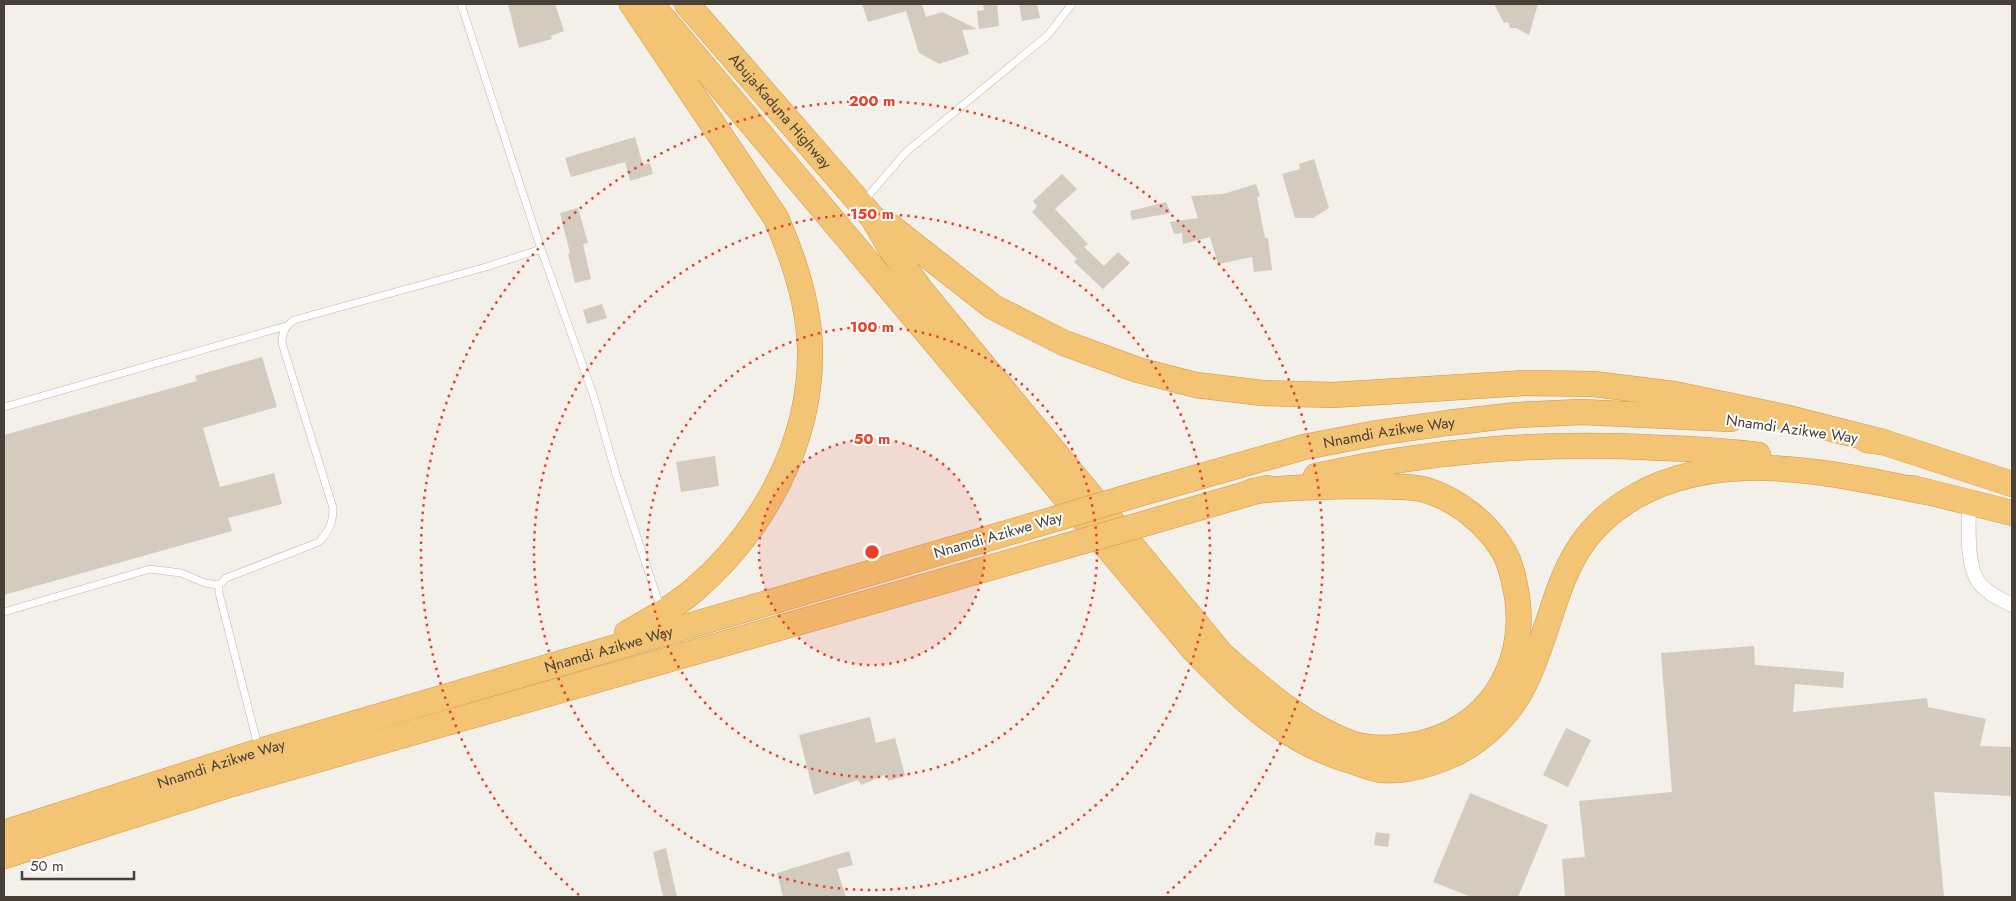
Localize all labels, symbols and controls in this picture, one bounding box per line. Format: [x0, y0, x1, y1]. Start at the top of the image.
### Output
street label: Abuja-Kaduna Highway [724, 48, 837, 174]
text: 200 m [849, 90, 895, 112]
text: 150 m [850, 203, 894, 225]
text: 100 m [850, 316, 894, 338]
street label: Nnamdi Azikwe Way [1725, 409, 1860, 449]
street label: Nnamdi Azikwe Way [1321, 411, 1456, 454]
text: 50 m [854, 428, 890, 450]
street label: Nnamdi Azikwe Way [931, 506, 1065, 564]
centre of rings [863, 543, 881, 561]
street label: Nnamdi Azikwe Way [542, 620, 676, 678]
street label: Nnamdi Azikwe Way [154, 733, 288, 794]
scale bar [22, 848, 135, 880]
text: 50 m [30, 855, 64, 877]

